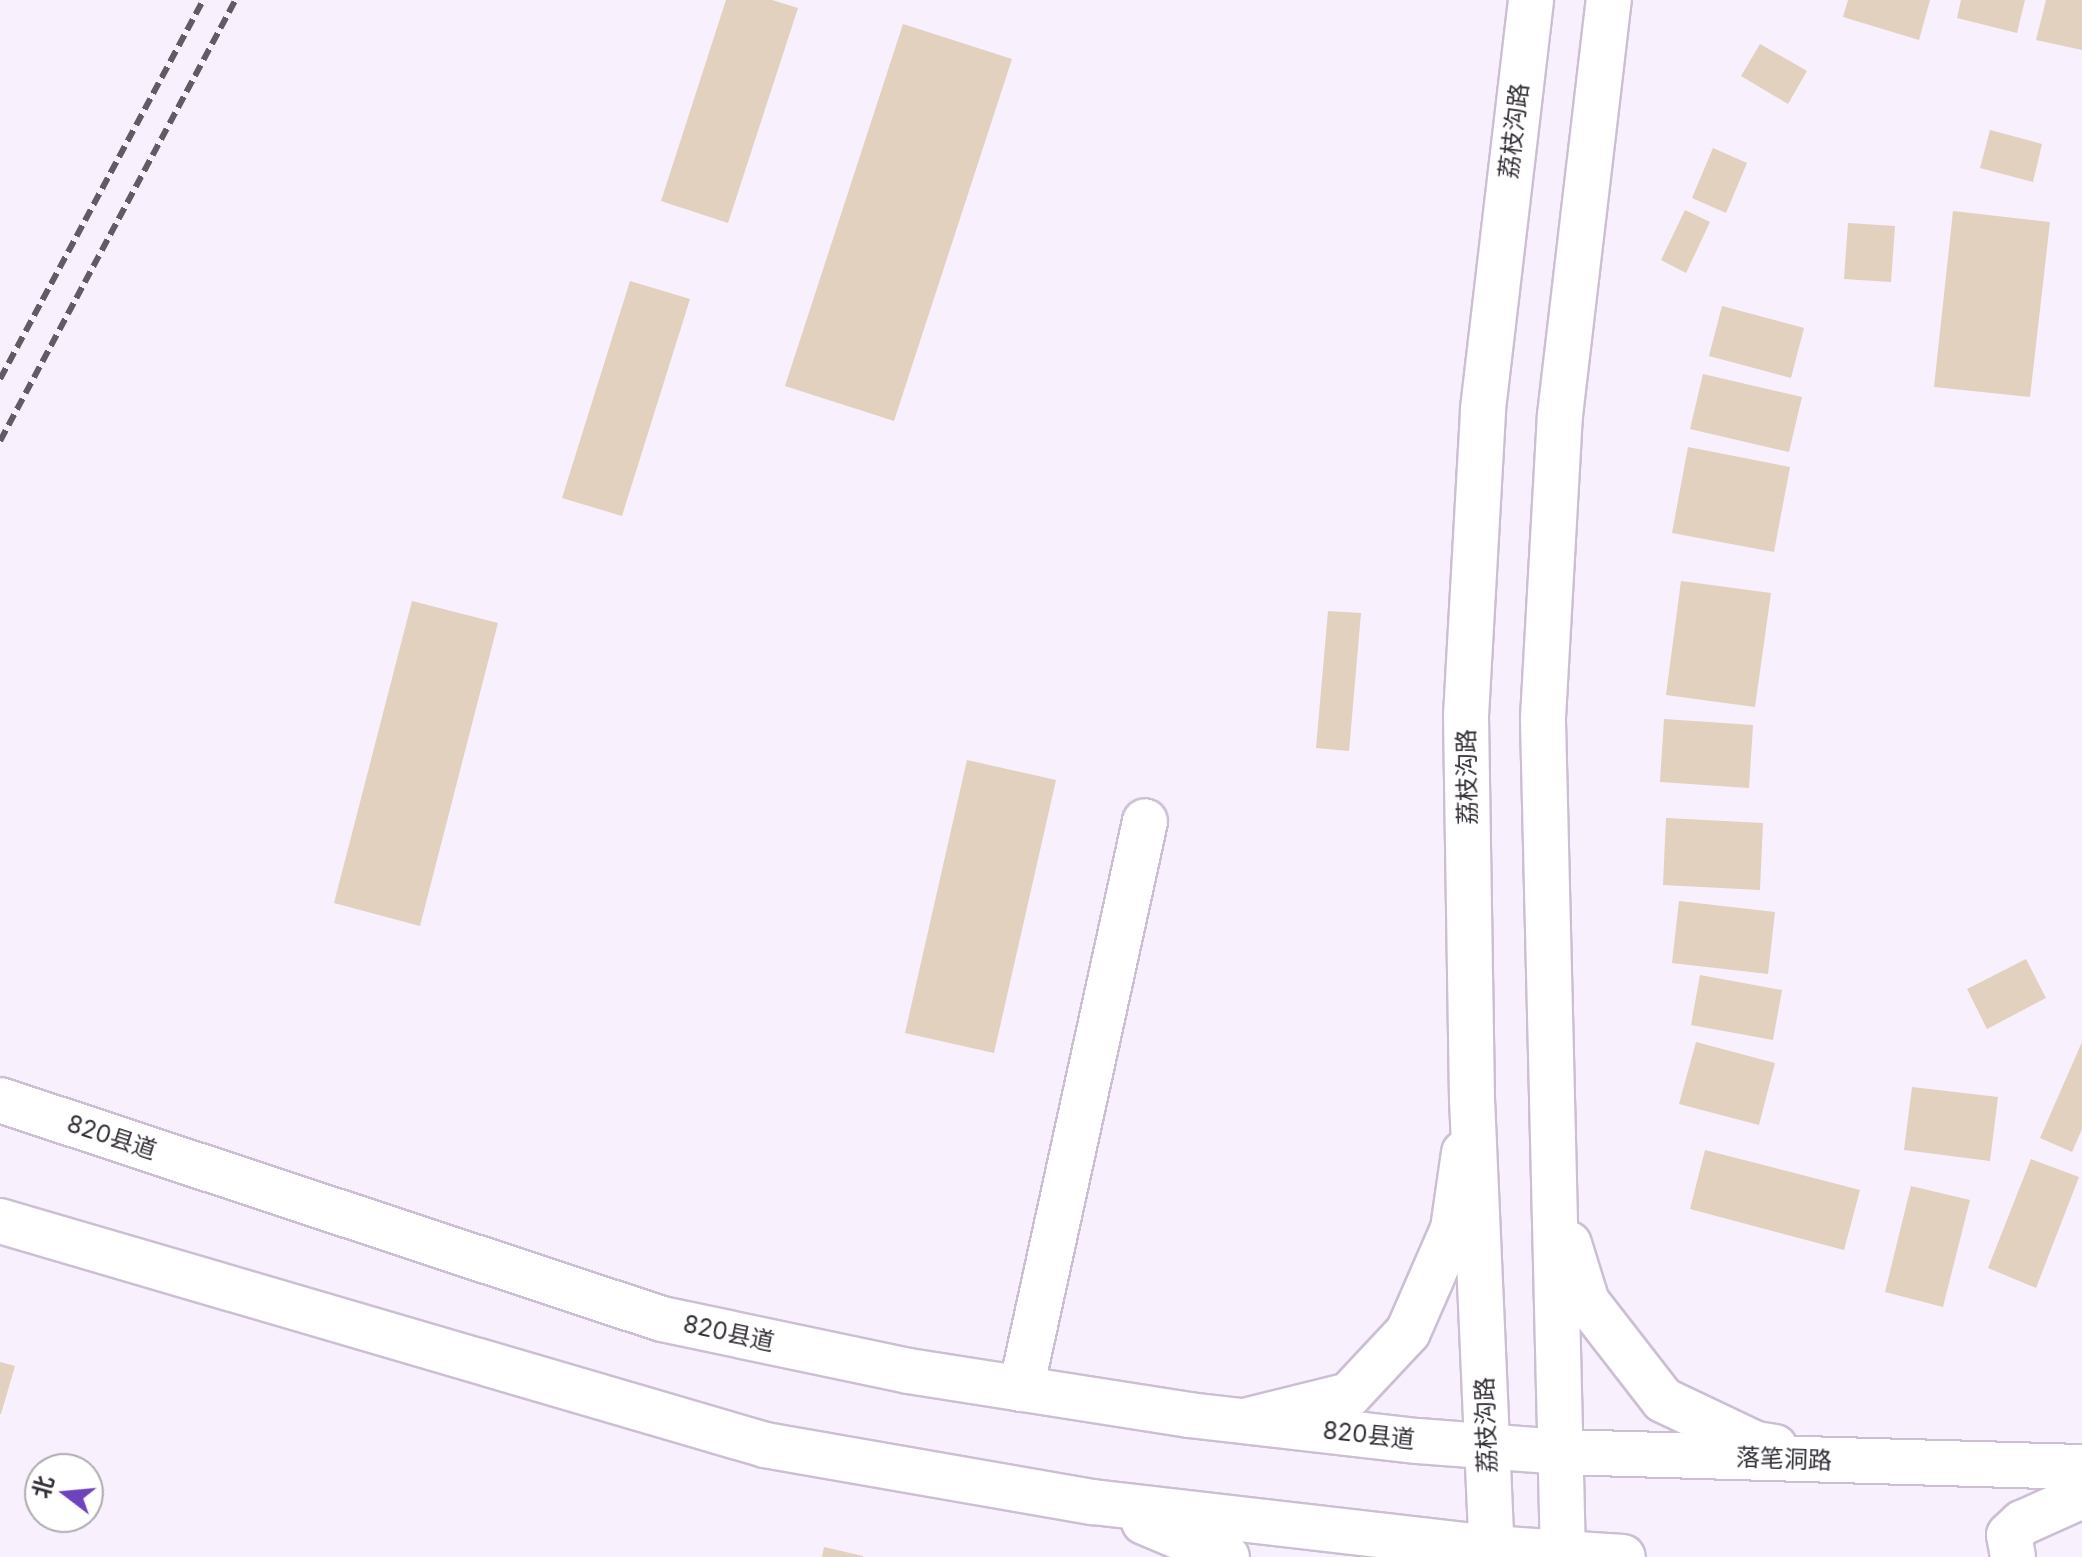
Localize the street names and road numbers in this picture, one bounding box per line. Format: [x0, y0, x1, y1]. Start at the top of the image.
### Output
street label: 荔枝沟路 [1494, 82, 1534, 180]
street label: 荔枝沟路 [1452, 729, 1482, 825]
street label: 820县道 [64, 1109, 160, 1165]
street label: 820县道 [681, 1309, 777, 1357]
street label: 荔枝沟路 [1470, 1377, 1502, 1473]
street label: 820县道 [1321, 1416, 1417, 1454]
street label: 落笔洞路 [1736, 1443, 1832, 1475]

